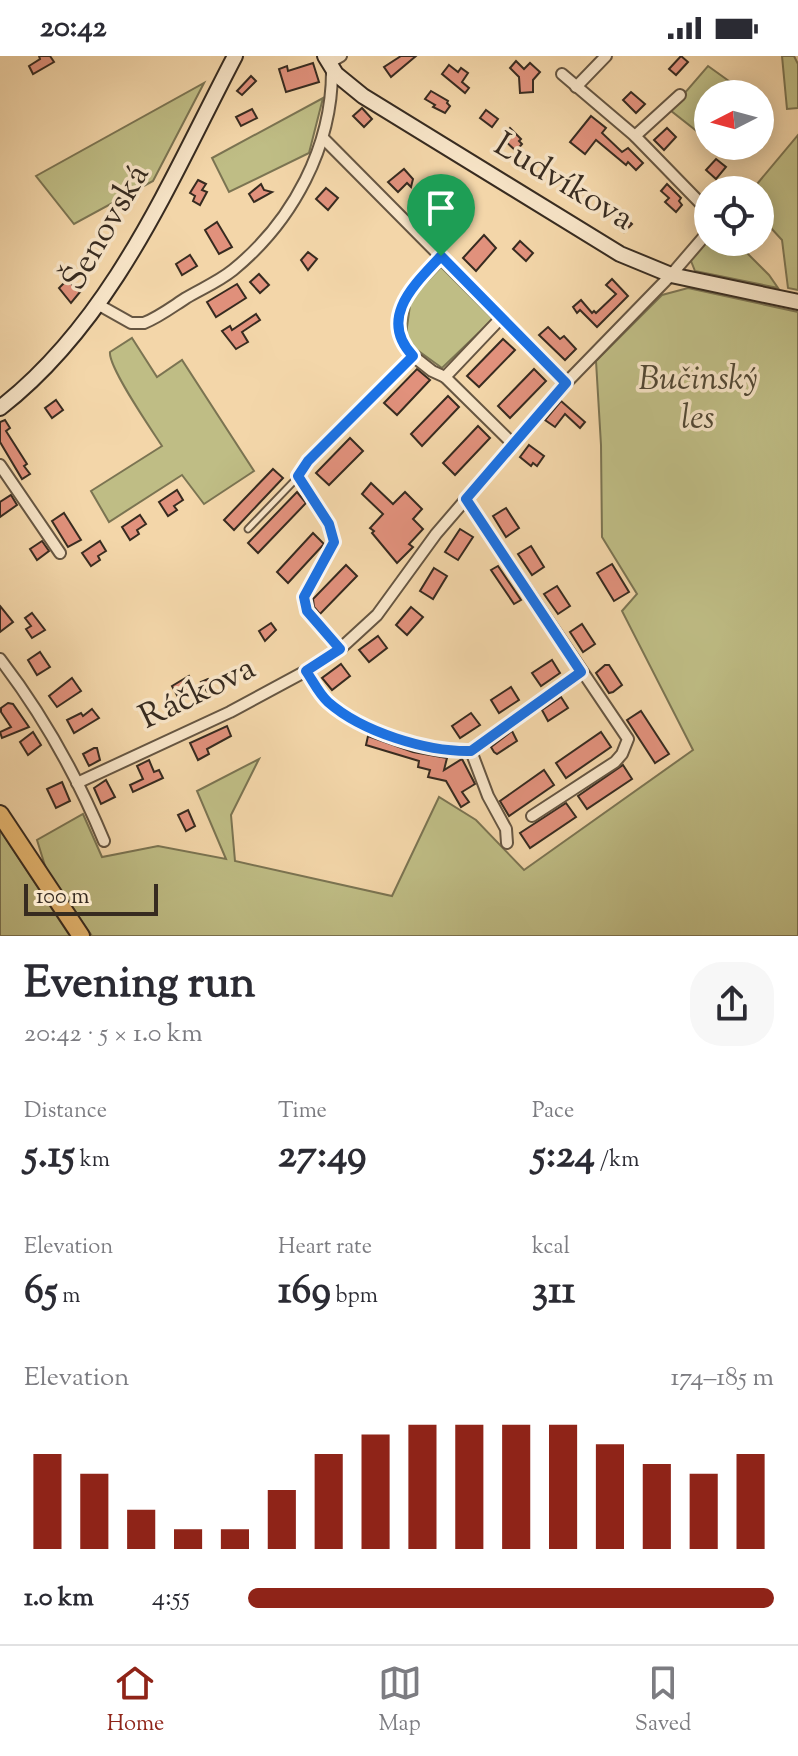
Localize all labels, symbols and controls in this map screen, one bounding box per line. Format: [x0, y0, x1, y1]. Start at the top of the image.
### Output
text: 20:42 [40, 7, 107, 50]
north arrow [694, 80, 774, 160]
map controls [694, 80, 774, 256]
street label: Ludvíkova [484, 122, 642, 244]
street label: Šenovská [51, 156, 163, 300]
pin [407, 174, 475, 256]
button: locate [694, 176, 774, 256]
icon: arrive [419, 186, 463, 230]
park label: Bučinský les [639, 356, 757, 444]
street label: Ráčkova [132, 645, 264, 743]
scale bar [24, 880, 158, 916]
text: 100 m [36, 882, 89, 914]
text: Evening run [24, 954, 256, 1017]
button: share [690, 962, 774, 1046]
text: 20:42 · 5 × 1.0 km [24, 1016, 203, 1053]
text: Distance [24, 1096, 107, 1128]
text: Time [278, 1096, 327, 1128]
text: Pace [532, 1096, 574, 1128]
text: 5.15 [24, 1128, 75, 1185]
text: 27:49 [278, 1128, 366, 1185]
text: 5:24 [532, 1128, 595, 1185]
text: km [75, 1145, 110, 1177]
text: /km [595, 1145, 639, 1177]
text: Elevation [24, 1232, 113, 1264]
text: Heart rate [278, 1232, 372, 1264]
text: kcal [532, 1232, 570, 1264]
text: 65 [24, 1264, 58, 1321]
text: 169 [278, 1264, 331, 1321]
text: 311 [532, 1264, 575, 1321]
text: m [58, 1281, 80, 1313]
text: bpm [331, 1281, 378, 1313]
text: Elevation [24, 1360, 129, 1397]
text: 174–185 m [671, 1360, 774, 1397]
text: 1.0 km [24, 1580, 94, 1617]
text: 4:55 [152, 1580, 190, 1617]
tab: Home [107, 1661, 164, 1741]
tab: Map [378, 1661, 422, 1741]
tab: Saved [635, 1661, 691, 1741]

